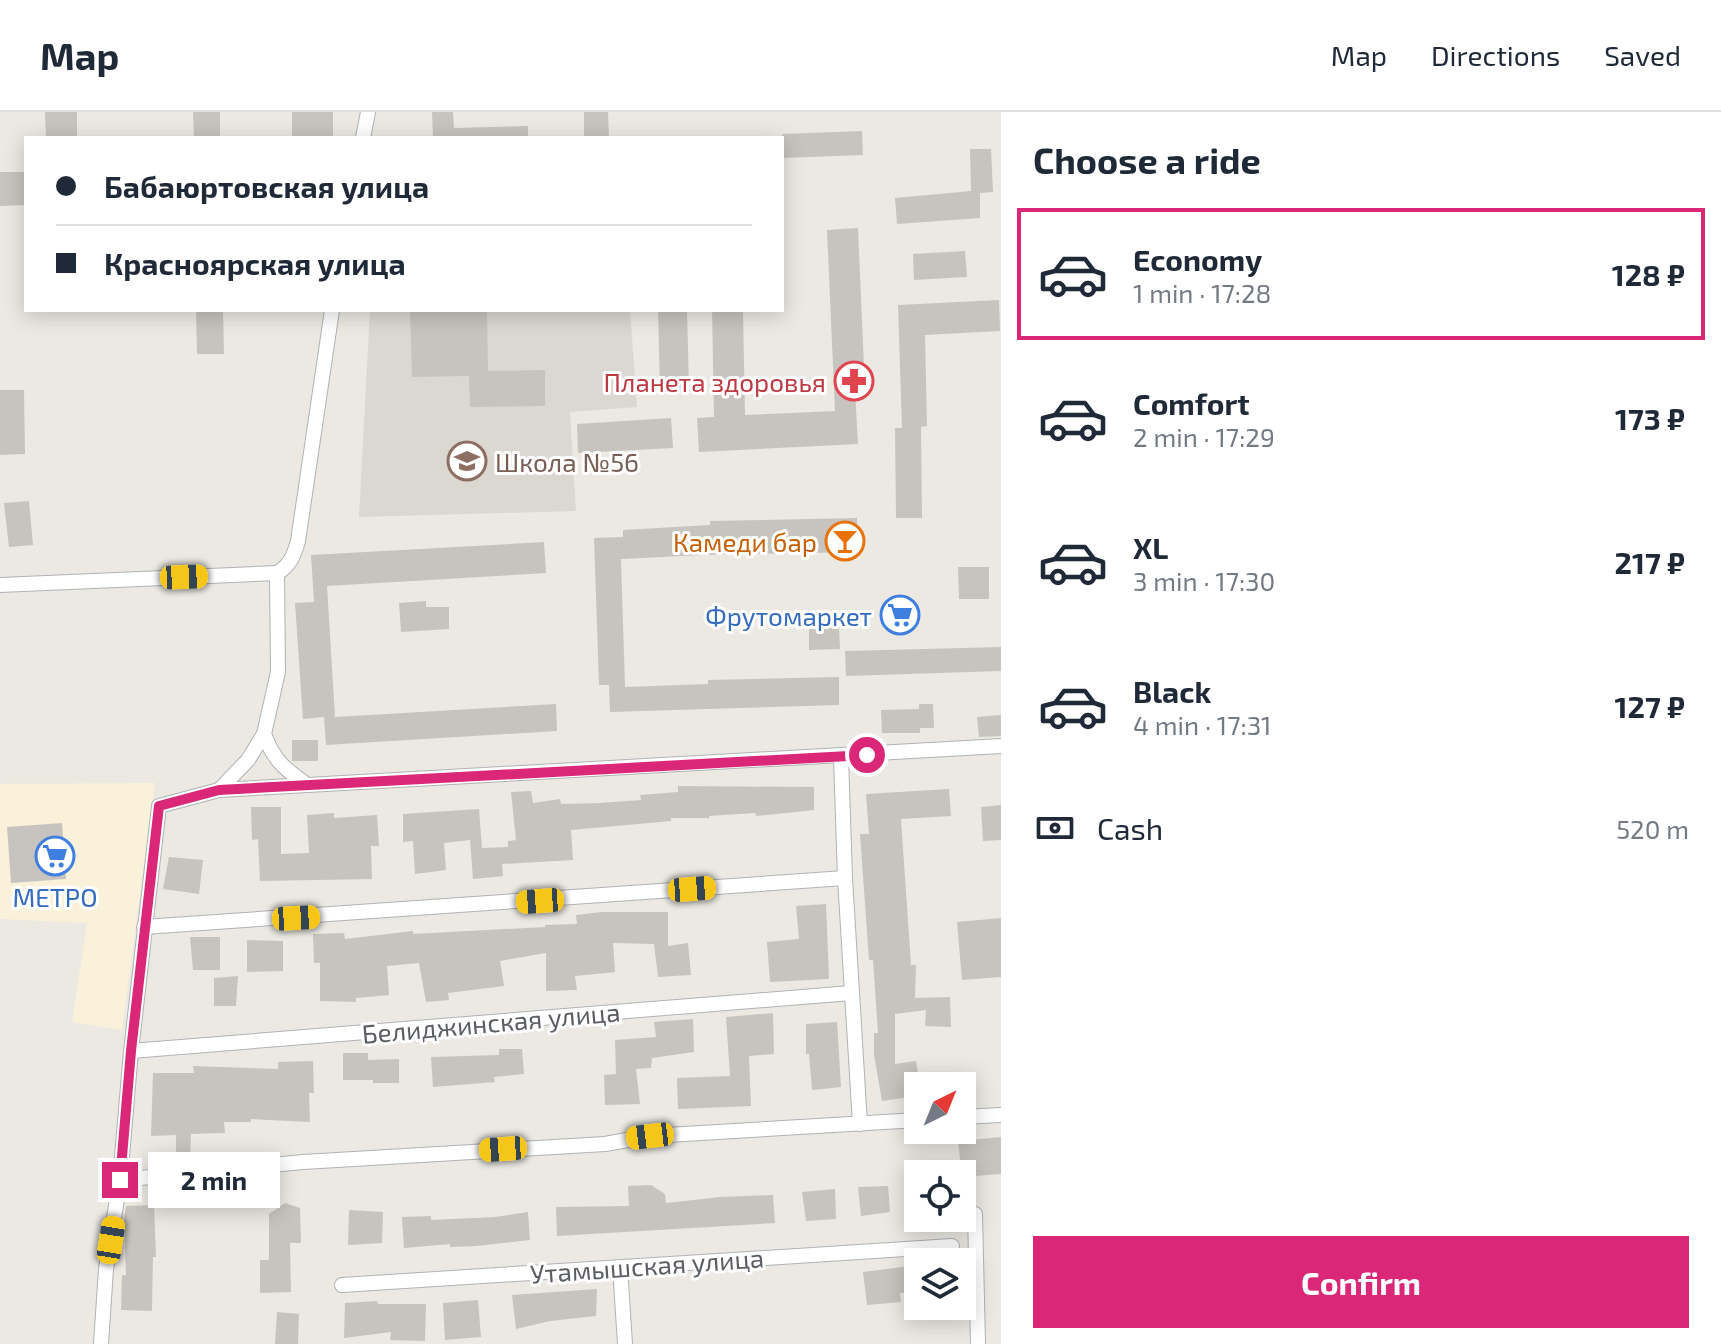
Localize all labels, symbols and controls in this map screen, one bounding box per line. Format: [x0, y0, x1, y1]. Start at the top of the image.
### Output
text: Map [40, 32, 119, 78]
text: Map [1331, 38, 1387, 72]
text: Directions [1431, 38, 1560, 72]
text: Saved [1604, 38, 1681, 72]
text: Choose a ride [1033, 138, 1261, 181]
text: Бабаюртовская улица [104, 168, 429, 204]
icon: car [1037, 238, 1109, 310]
text: Economy [1133, 241, 1262, 277]
text: Красноярская улица [104, 245, 406, 281]
text: 128 ₽ [1612, 256, 1685, 292]
text: 1 min · 17:28 [1133, 277, 1271, 308]
pharmacy icon: Планета здоровья [833, 360, 875, 402]
place label: Планета здоровья [603, 366, 826, 397]
icon: car [1037, 382, 1109, 454]
text: Comfort [1133, 385, 1250, 421]
text: 173 ₽ [1615, 400, 1685, 436]
text: 2 min · 17:29 [1133, 421, 1275, 452]
school or university icon: Школа №56 [446, 440, 488, 482]
place label: Школа №56 [495, 446, 639, 477]
bar icon: Камеди бар [824, 520, 866, 562]
place label: Камеди бар [673, 526, 817, 557]
icon: car [1037, 526, 1109, 598]
text: XL [1133, 529, 1168, 565]
text: 217 ₽ [1615, 544, 1685, 580]
car [160, 564, 208, 590]
text: 3 min · 17:30 [1133, 565, 1275, 596]
supermarket icon: Фрутомаркет [879, 594, 921, 636]
place label: Фрутомаркет [705, 600, 872, 632]
icon: car [1037, 670, 1109, 742]
text: Black [1133, 673, 1211, 709]
text: 127 ₽ [1615, 688, 1685, 724]
text: 4 min · 17:31 [1133, 709, 1271, 740]
route start [849, 737, 885, 773]
icon: cash [1033, 806, 1077, 850]
text: Cash [1097, 810, 1163, 846]
text: 520 m [1616, 813, 1689, 844]
supermarket icon: МЕТРО [34, 835, 76, 877]
car [667, 875, 717, 903]
place label: МЕТРО [12, 881, 98, 912]
car [515, 887, 565, 915]
car [271, 905, 321, 931]
street label: Белиджинская улица [361, 995, 622, 1050]
north arrow [904, 1072, 976, 1144]
map controls [904, 1072, 976, 1320]
car [625, 1121, 675, 1151]
car [478, 1135, 528, 1163]
callout: 2 min [148, 1152, 280, 1208]
button: locate [904, 1160, 976, 1232]
route end [102, 1162, 138, 1198]
text: 2 min [181, 1164, 247, 1195]
car [95, 1214, 127, 1266]
button: Confirm [1033, 1236, 1689, 1328]
street label: Утамышская улица [529, 1241, 765, 1290]
button: layers [904, 1248, 976, 1320]

